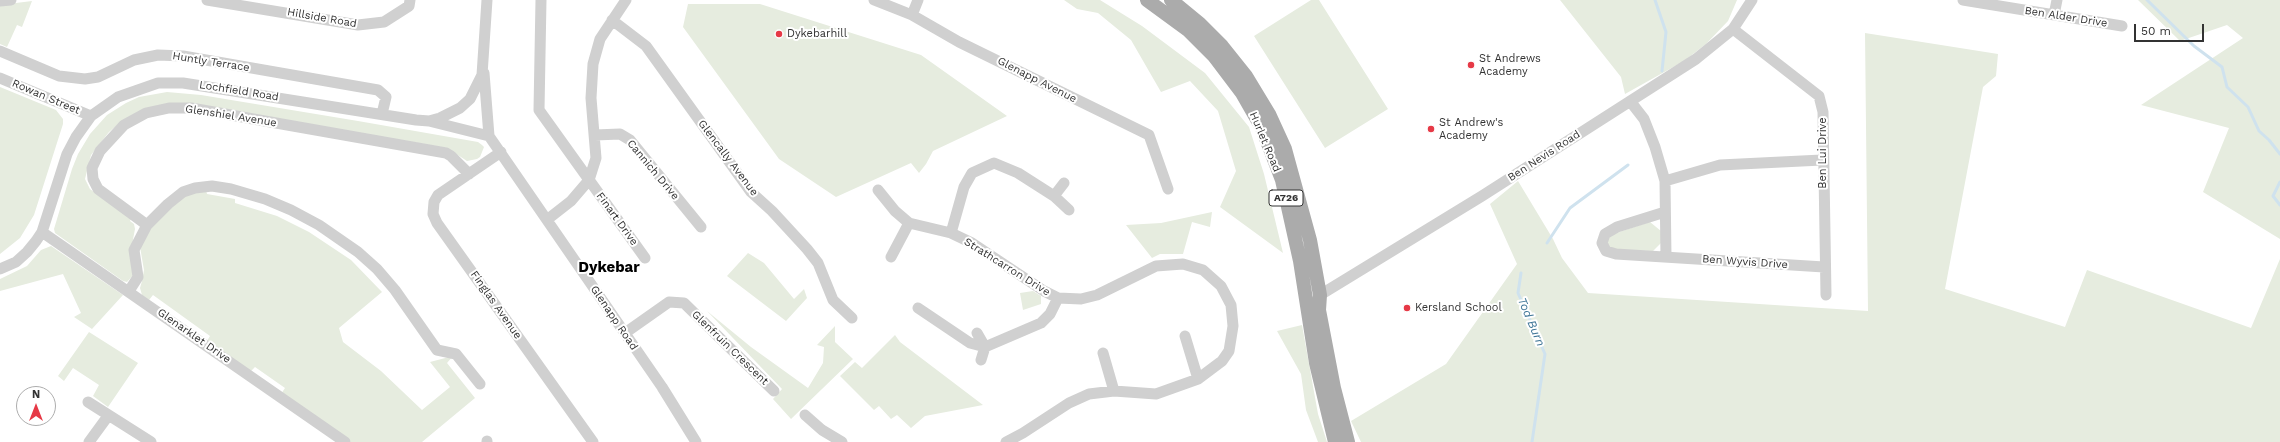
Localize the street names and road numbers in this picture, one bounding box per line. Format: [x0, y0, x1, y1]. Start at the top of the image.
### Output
street label: Ben Alder Drive [2024, 4, 2108, 30]
street label: Hillside Road [286, 5, 358, 31]
street label: Huntly Terrace [171, 49, 251, 75]
street label: Glenapp Avenue [995, 54, 1079, 106]
street label: Rowan Street [10, 77, 82, 117]
street label: Lochfield Road [198, 78, 280, 104]
street label: Glenshiel Avenue [184, 102, 278, 130]
street label: Hurlet Road [1246, 110, 1284, 174]
street label: Glencally Avenue [695, 117, 761, 199]
street label: Ben Lui Drive [1816, 117, 1830, 189]
street label: Ben Nevis Road [1505, 128, 1583, 184]
street label: Cannich Drive [624, 137, 682, 203]
street label: Finart Drive [593, 190, 641, 248]
road number: A726 [1269, 190, 1303, 206]
street label: Strathcarron Drive [961, 235, 1053, 299]
street label: Ben Wyvis Drive [1702, 252, 1788, 272]
street label: Finglas Avenue [468, 268, 524, 342]
street label: Glenapp Road [588, 283, 640, 353]
street label: Glenarklet Drive [155, 306, 233, 366]
street label: Glenfruin Crescent [689, 308, 771, 388]

